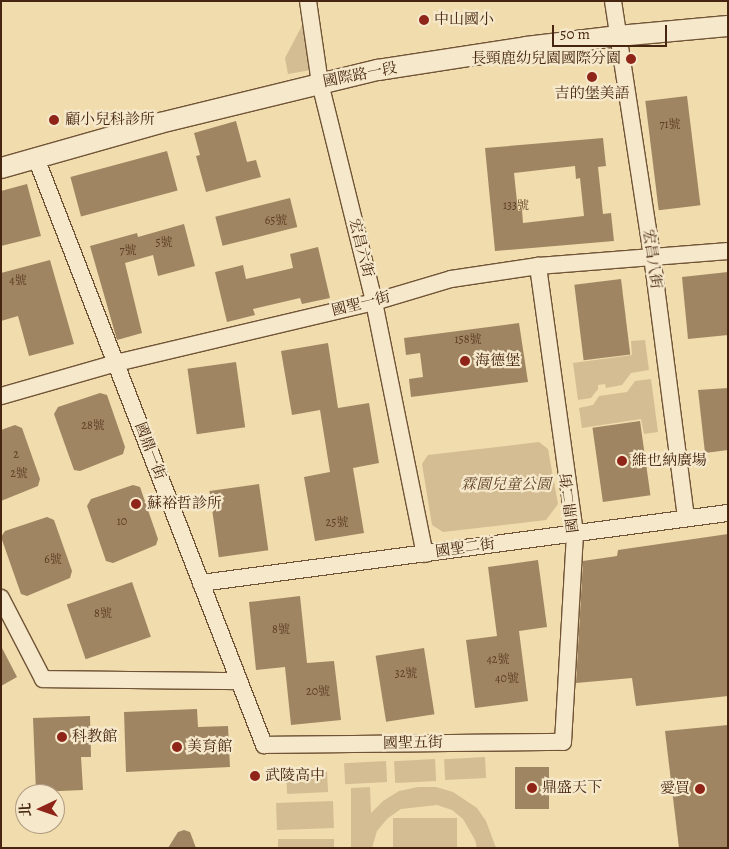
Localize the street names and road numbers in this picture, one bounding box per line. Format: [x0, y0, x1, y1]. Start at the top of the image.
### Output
street label: 國際路一段 [321, 59, 399, 91]
street label: 宏昌六街 [345, 217, 377, 279]
street label: 宏昌八街 [639, 228, 665, 290]
street label: 國聖一街 [330, 288, 392, 320]
street label: 國鼎一街 [131, 420, 169, 482]
street label: 國鼎二街 [557, 472, 583, 534]
street label: 國聖二街 [434, 535, 496, 561]
street label: 國聖五街 [383, 733, 443, 753]

